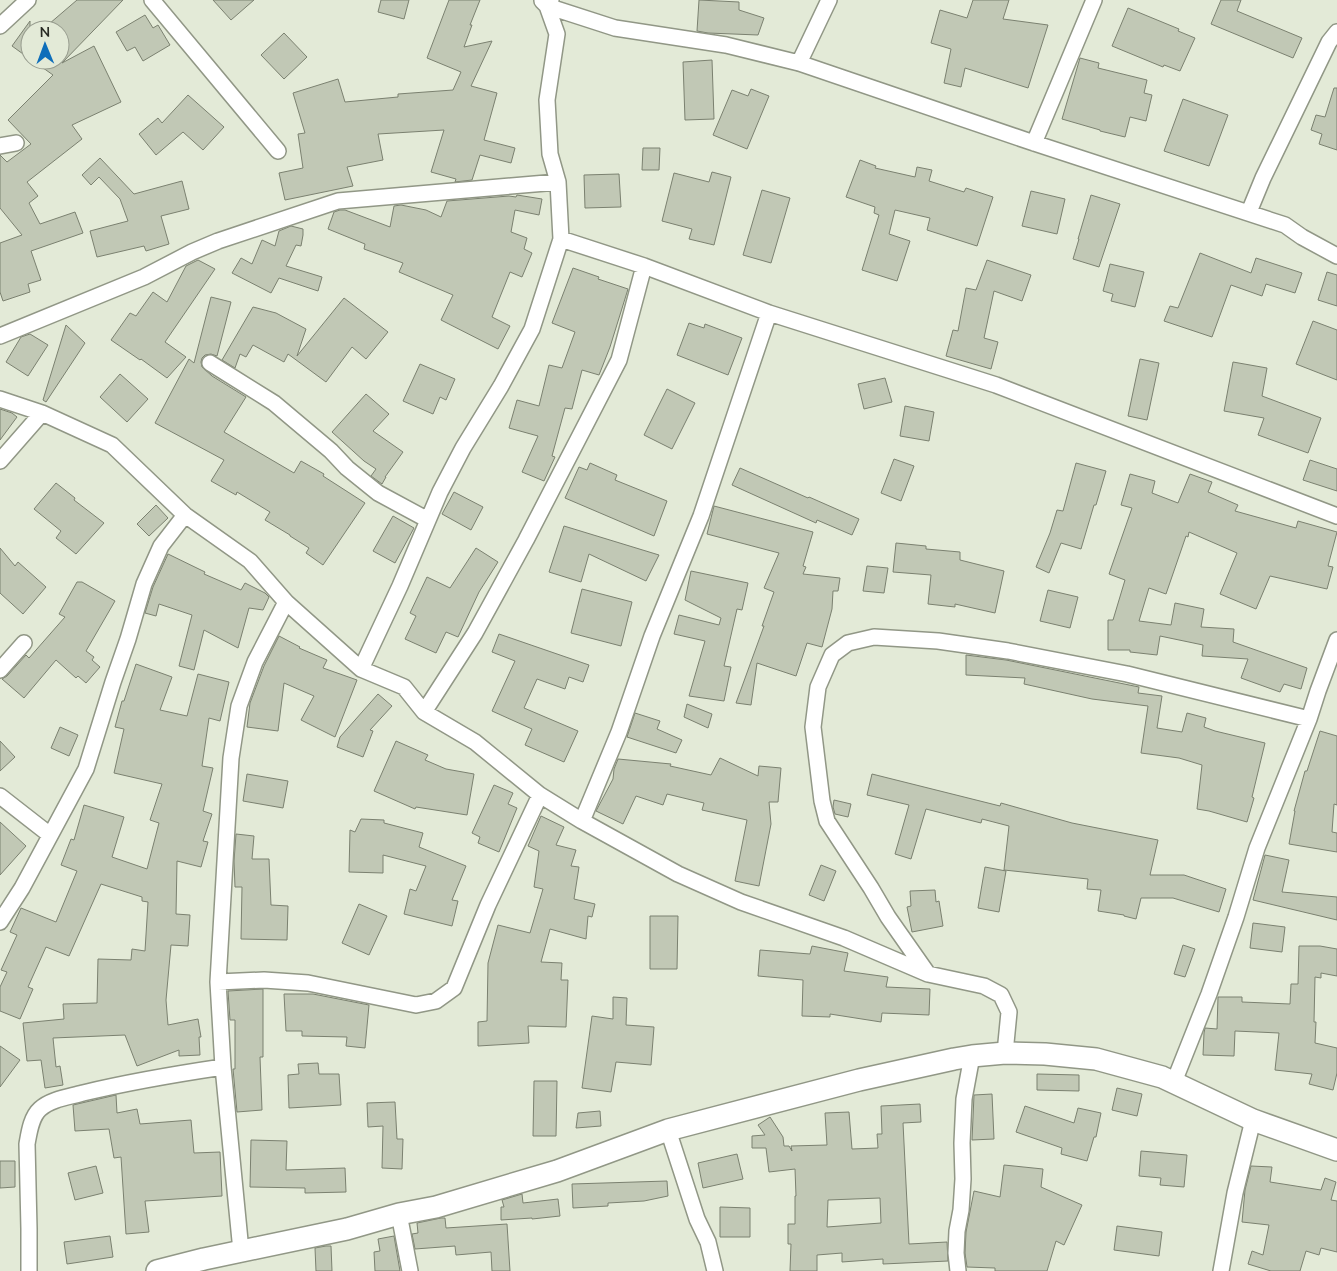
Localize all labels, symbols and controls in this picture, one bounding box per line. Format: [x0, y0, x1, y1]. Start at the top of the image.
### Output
north arrow [20, 20, 70, 70]
text: N [39, 23, 50, 42]

